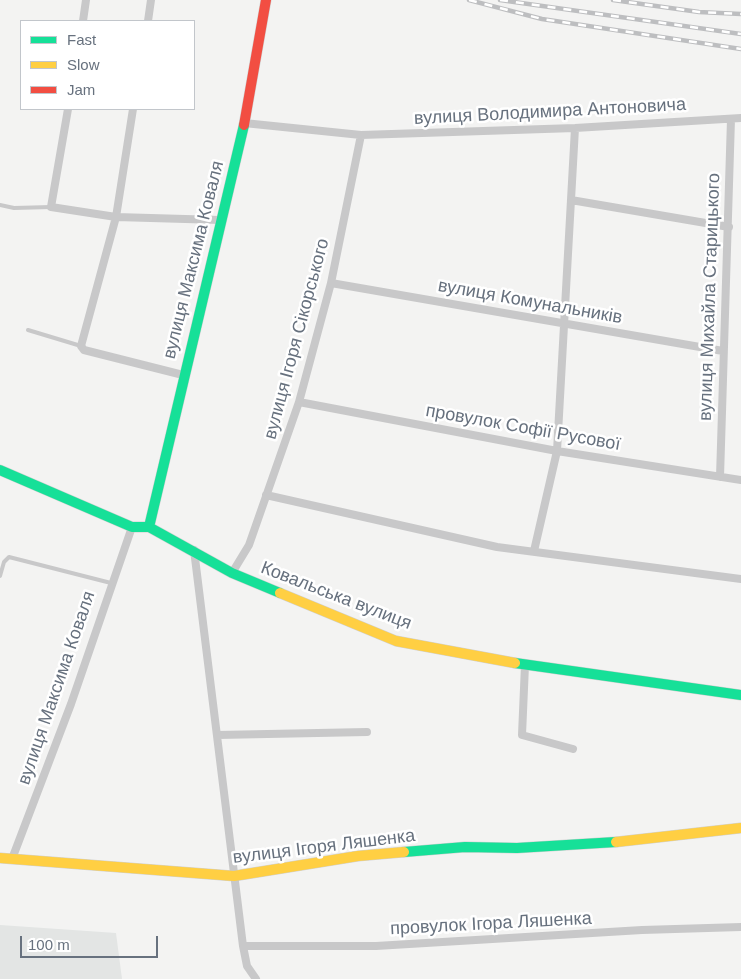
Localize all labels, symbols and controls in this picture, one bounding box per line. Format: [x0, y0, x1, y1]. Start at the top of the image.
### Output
legend [20, 20, 195, 110]
text: Fast [67, 31, 96, 48]
text: Slow [67, 56, 100, 73]
text: Jam [67, 81, 95, 98]
street label: вулиця Володимира Антоновича [413, 94, 687, 130]
street label: вулиця Максима Коваля [159, 159, 229, 361]
street label: вулиця Михайла Старицького [695, 173, 725, 421]
street label: вулиця Ігоря Сікорського [260, 236, 334, 442]
street label: вулиця Комунальників [436, 275, 624, 329]
street label: провулок Софії Русової [424, 400, 622, 456]
street label: Ковальська вулиця [258, 557, 414, 635]
street label: вулиця Максима Коваля [14, 588, 100, 788]
street label: вулиця Ігоря Ляшенка [232, 825, 416, 869]
street label: провулок Ігора Ляшенка [390, 908, 592, 940]
scale bar [22, 926, 160, 958]
text: 100 m [28, 936, 70, 953]

